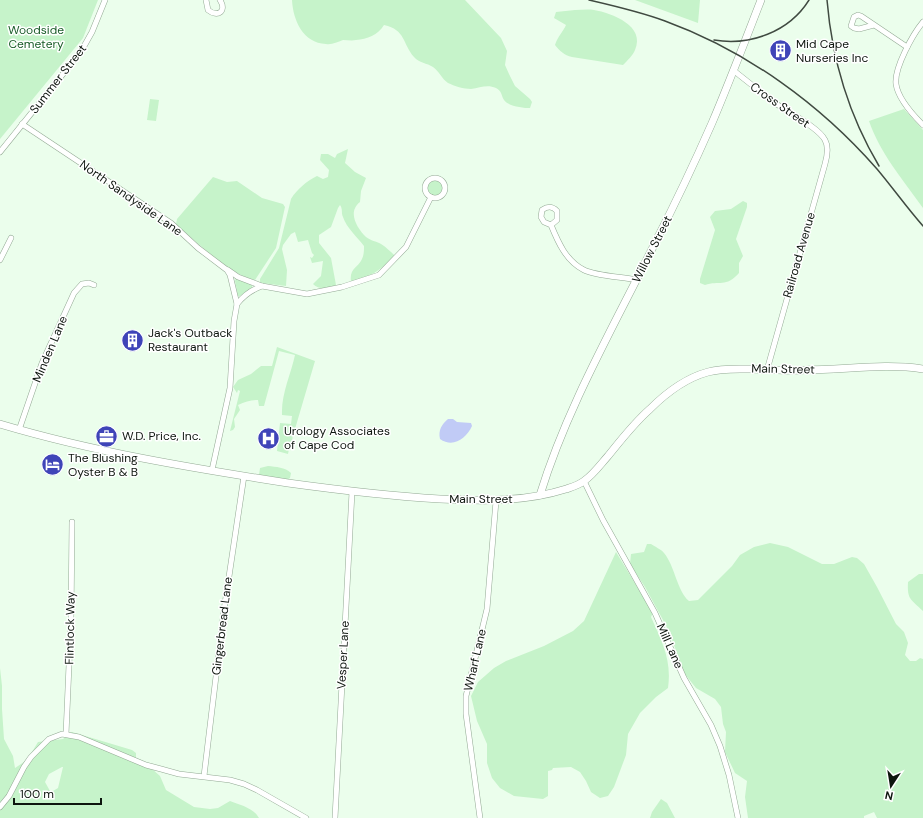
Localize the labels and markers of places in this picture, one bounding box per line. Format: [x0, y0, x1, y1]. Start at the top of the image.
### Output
place label: Mid Cape Nurseries Inc [796, 36, 868, 66]
building icon: Mid Cape Nurseries Inc [767, 38, 793, 64]
place label: Jack's Outback Restaurant [148, 325, 232, 355]
building icon: Jack's Outback Restaurant [120, 327, 146, 353]
office icon: W.D. Price, Inc. [93, 423, 119, 449]
place label: Urology Associates of Cape Cod [284, 423, 390, 453]
hospital icon: Urology Associates of Cape Cod [255, 425, 281, 451]
place label: W.D. Price, Inc. [122, 428, 201, 444]
place label: The Blushing Oyster B & B [68, 450, 138, 480]
hotel icon: The Blushing Oyster B & B [40, 452, 66, 478]

